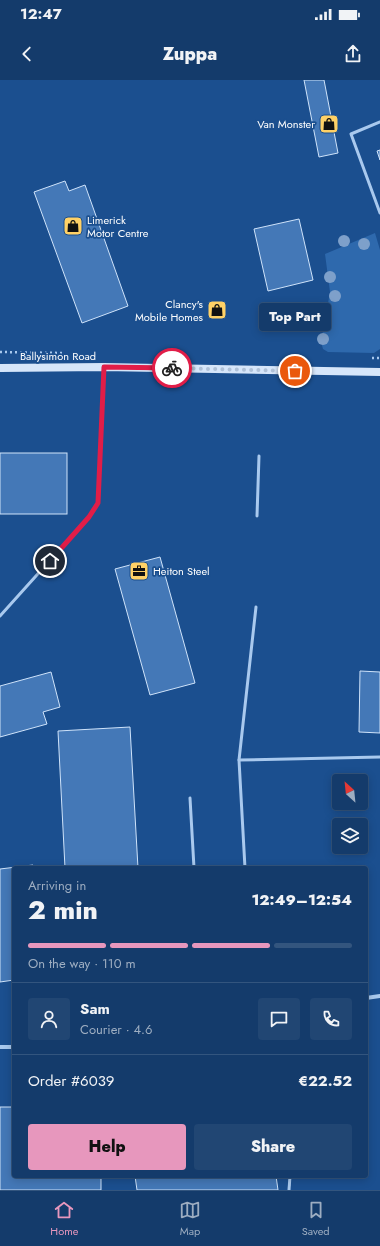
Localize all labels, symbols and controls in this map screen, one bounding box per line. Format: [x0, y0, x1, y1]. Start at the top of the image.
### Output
text: 12:47 [20, 3, 62, 25]
text: Zuppa [163, 41, 217, 67]
icon: back [16, 43, 38, 65]
icon: share [342, 43, 364, 65]
shop icon: Van Monster [318, 113, 340, 135]
place label: Van Monster [257, 116, 315, 132]
place label: Limerick Motor Centre [87, 212, 149, 241]
shop icon: Limerick Motor Centre [62, 215, 84, 237]
place label: Clancy's Mobile Homes [135, 296, 204, 325]
shop icon: Clancy's Mobile Homes [206, 299, 228, 321]
callout: Top Part [259, 303, 331, 331]
text: Top Part [269, 307, 321, 326]
street label: Ballysimon Road [20, 348, 96, 364]
courier [152, 348, 192, 388]
pin [278, 354, 312, 388]
icon: bike [161, 357, 183, 379]
icon: bag [284, 360, 306, 382]
pin [33, 544, 67, 578]
icon: home [39, 550, 61, 572]
office icon: Heiton Steel [128, 560, 150, 582]
place label: Heiton Steel [153, 563, 210, 579]
north arrow [332, 774, 368, 810]
map controls [332, 774, 368, 854]
button: layers [332, 818, 368, 854]
text: Arriving in [28, 876, 86, 895]
text: 12:49–12:54 [251, 889, 352, 911]
text: 2 min [28, 891, 98, 929]
text: On the way · 110 m [28, 954, 136, 973]
button: person [28, 998, 70, 1040]
text: Sam [80, 998, 110, 1020]
button: chat [258, 998, 300, 1040]
button: phone [310, 998, 352, 1040]
text: Courier · 4.6 [80, 1020, 153, 1039]
text: Order #6039 [28, 1070, 114, 1092]
text: €22.52 [298, 1070, 352, 1092]
button: Help [28, 1124, 186, 1170]
button: Share [194, 1124, 352, 1170]
tab: Home [50, 1199, 78, 1239]
tab: Map [179, 1199, 201, 1239]
tab: Saved [302, 1199, 330, 1239]

